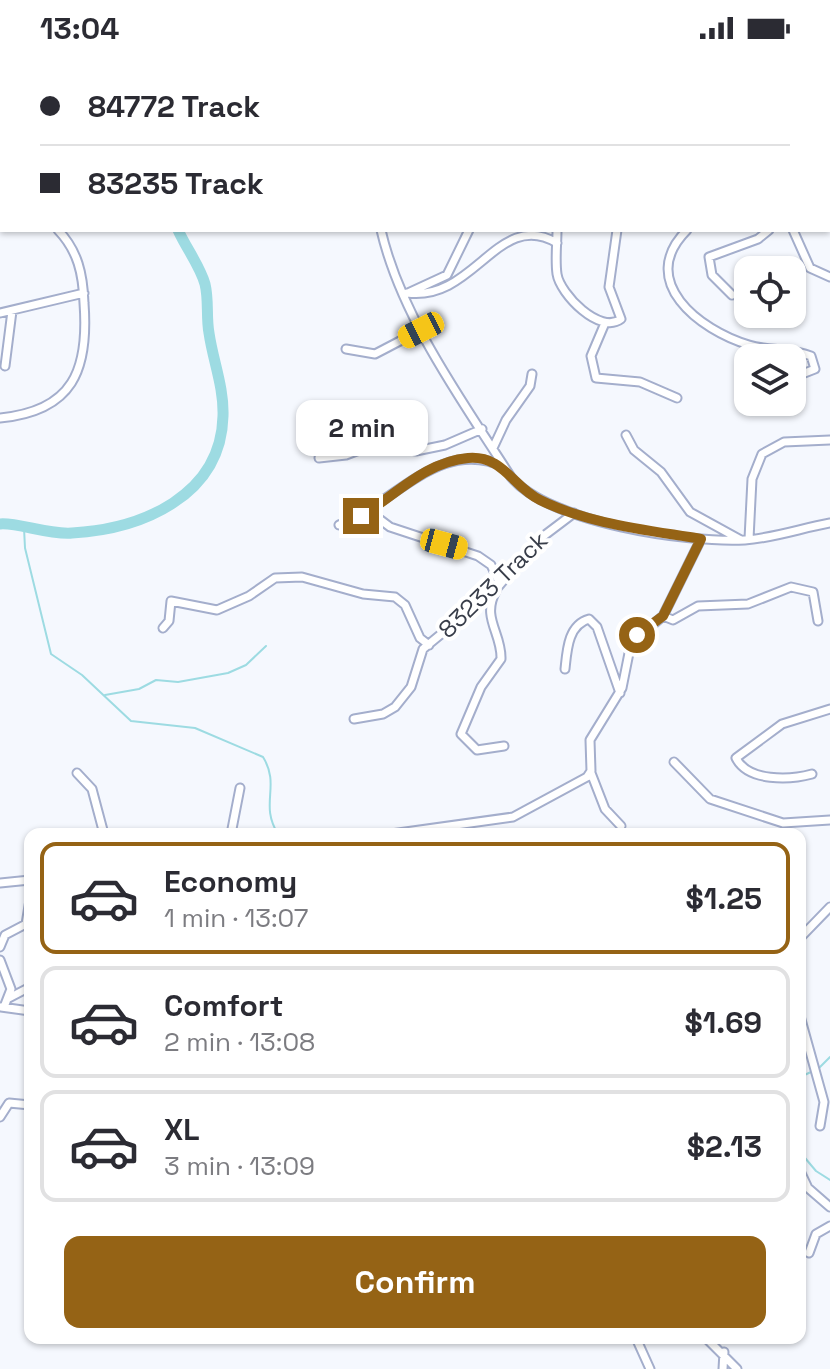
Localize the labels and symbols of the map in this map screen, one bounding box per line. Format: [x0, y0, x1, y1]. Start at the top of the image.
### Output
car [394, 308, 448, 352]
callout: 2 min [295, 400, 427, 456]
route end [343, 498, 379, 534]
street label: 83233 Track [432, 525, 554, 644]
car [418, 526, 470, 562]
route start [619, 617, 655, 653]

